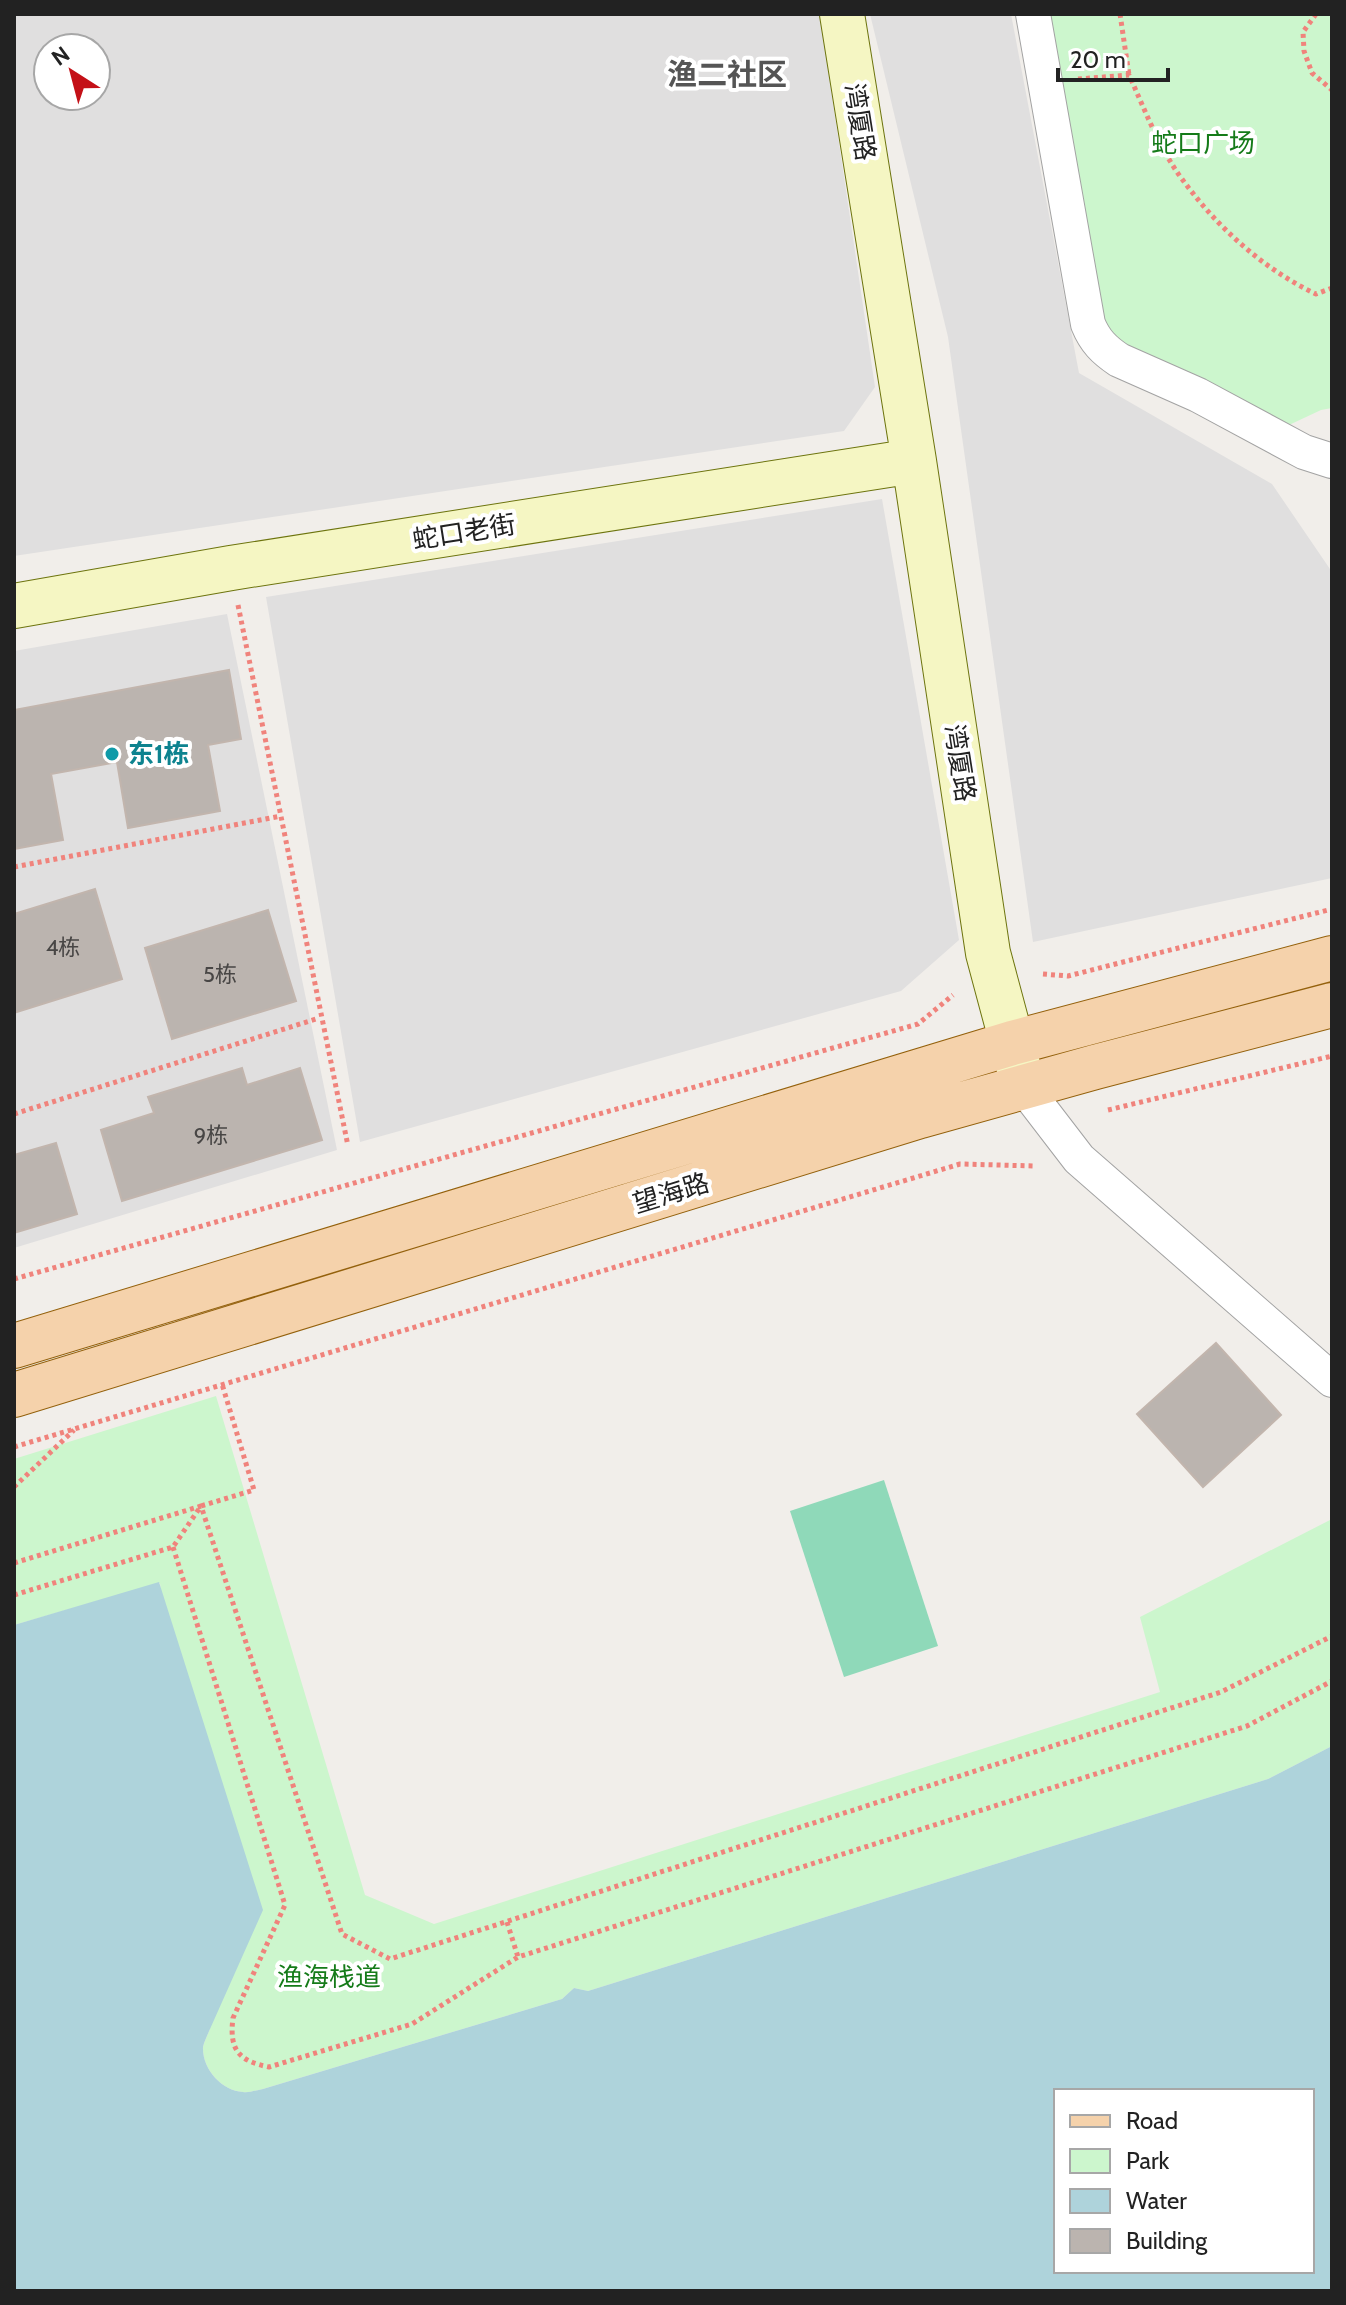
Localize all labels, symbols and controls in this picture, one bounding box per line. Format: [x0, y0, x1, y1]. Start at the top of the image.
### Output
north arrow [32, 32, 112, 112]
scale bar [1058, 32, 1168, 82]
text: N [46, 41, 75, 72]
text: 20 m [1070, 45, 1126, 74]
district label: 渔二社区 [667, 56, 787, 93]
street label: 湾厦路 [838, 81, 882, 163]
park label: 蛇口广场 [1151, 127, 1255, 159]
street label: 蛇口老街 [410, 508, 518, 556]
street label: 湾厦路 [938, 722, 982, 804]
place label: 东1栋 [128, 738, 190, 770]
marker: 东1栋 [103, 745, 121, 763]
house number: 4栋 [46, 934, 80, 961]
house number: 5栋 [203, 961, 237, 988]
house number: 9栋 [194, 1122, 228, 1149]
street label: 望海路 [629, 1166, 713, 1220]
park label: 渔海栈道 [277, 1961, 381, 1993]
legend [1054, 2089, 1314, 2273]
text: Road [1126, 2106, 1178, 2135]
text: Park [1126, 2146, 1169, 2175]
text: Water [1126, 2186, 1187, 2215]
text: Building [1126, 2226, 1208, 2255]

